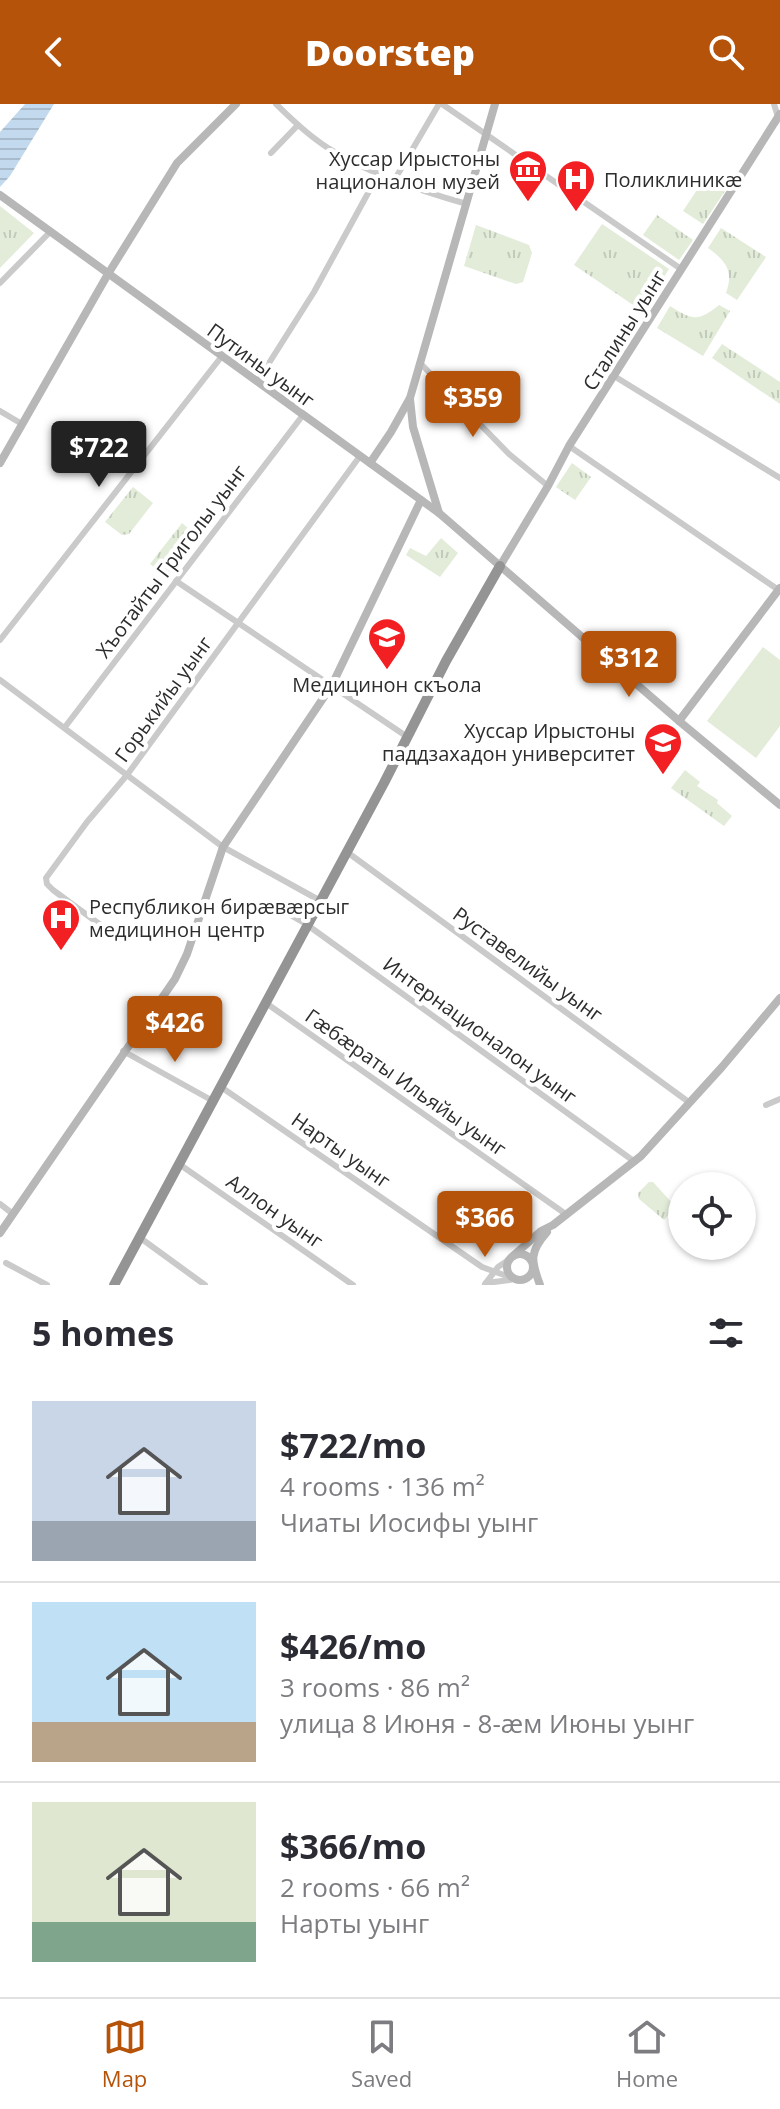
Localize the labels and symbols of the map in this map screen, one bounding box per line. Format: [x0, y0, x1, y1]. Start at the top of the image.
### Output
place label: Хуссар Ирыстоны националон музей [316, 145, 500, 195]
museum icon: Хуссар Ирыстоны националон музей [507, 148, 549, 203]
hospital icon: Поликлиникæ [555, 158, 597, 213]
place label: Поликлиникæ [604, 166, 742, 193]
street label: Сталины уынг [576, 264, 672, 395]
street label: Путины уынг [202, 317, 320, 413]
pin: $359 [426, 371, 520, 439]
pin: $722 [52, 421, 146, 489]
street label: Хъотайты Григолы уынг [89, 459, 253, 663]
school or university icon: Медицинон скъола [366, 616, 408, 671]
street label: Горькийы уынг [108, 630, 218, 767]
pin: $312 [582, 631, 676, 699]
place label: Медицинон скъола [292, 671, 482, 698]
place label: Хуссар Ирыстоны паддзахадон университет [382, 717, 635, 767]
school or university icon: Хуссар Ирыстоны паддзахадон университет [642, 721, 684, 776]
place label: Республикон бирæвæрсыг медицинон центр [89, 893, 350, 943]
hospital icon: Республикон бирæвæрсыг медицинон центр [40, 897, 82, 952]
street label: Руставелийы уынг [448, 900, 609, 1028]
street label: Интернационалон уынг [378, 950, 583, 1110]
pin: $426 [128, 996, 222, 1064]
street label: Гæбæраты Ильяйы уынг [300, 1002, 512, 1162]
street label: Нарты уынг [286, 1106, 396, 1194]
street label: Аллон уынг [221, 1168, 329, 1254]
pin: $366 [438, 1191, 532, 1259]

